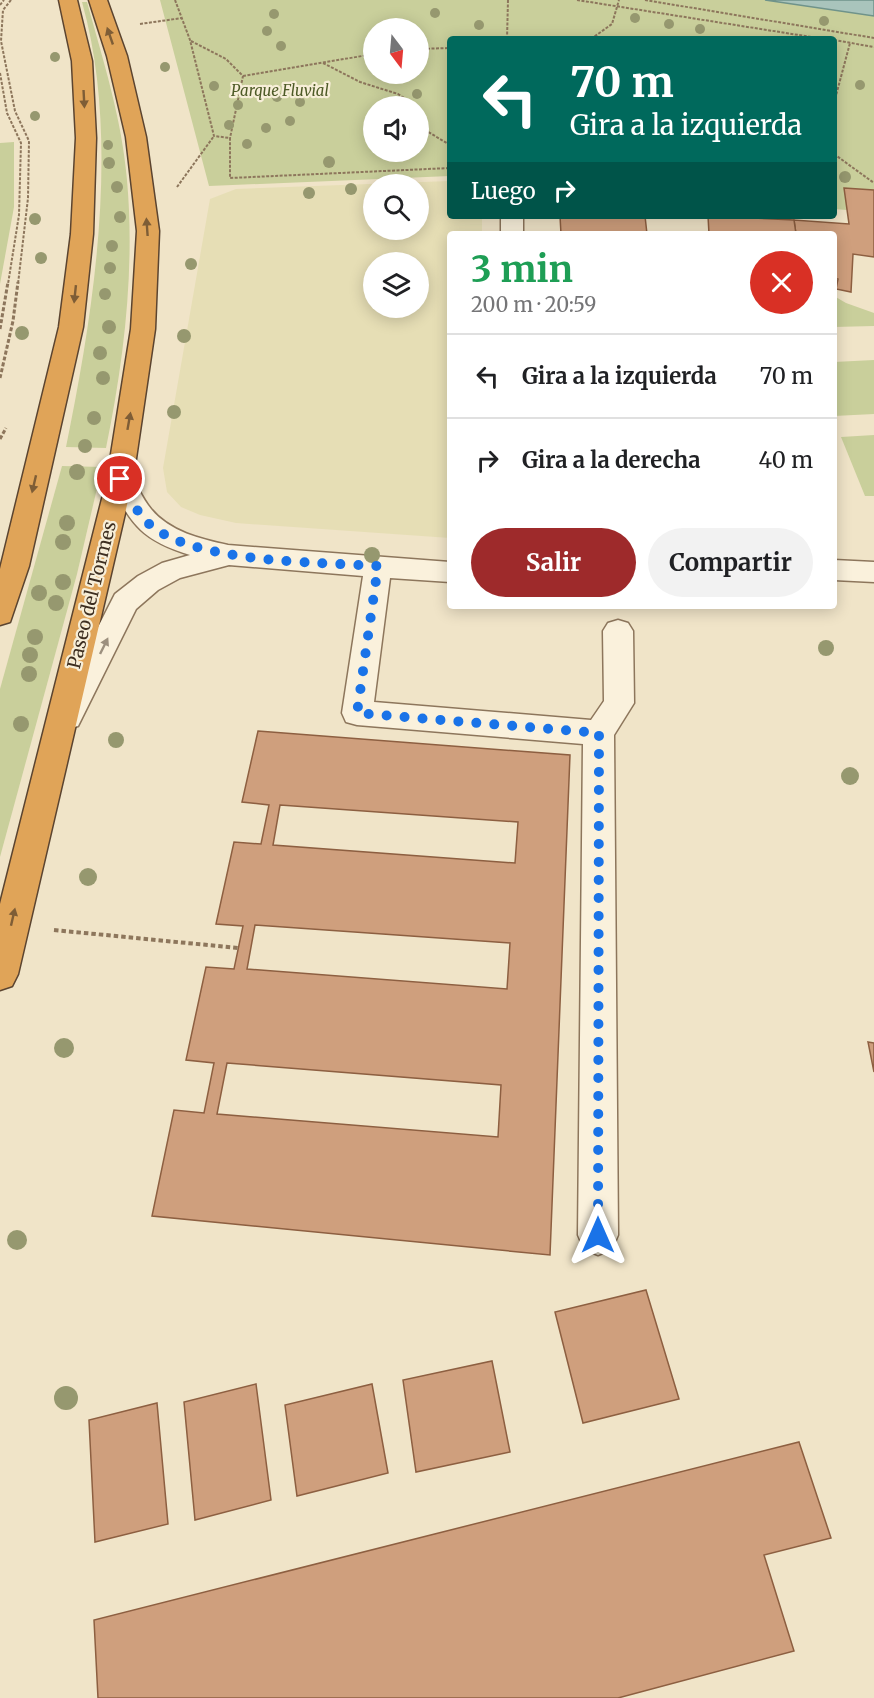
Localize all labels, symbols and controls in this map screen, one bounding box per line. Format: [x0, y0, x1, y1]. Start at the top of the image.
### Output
north arrow [363, 18, 429, 84]
map controls [363, 18, 429, 318]
one-way arrow [105, 27, 114, 45]
text: 70 m [570, 56, 674, 108]
icon: left [471, 60, 549, 138]
park label: Parque Fluvial [231, 81, 329, 100]
one-way arrow [80, 90, 89, 109]
button: sound [363, 96, 429, 162]
text: Gira a la izquierda [570, 108, 802, 142]
button: search [363, 174, 429, 240]
icon: right [548, 174, 581, 207]
text: Luego [471, 177, 536, 205]
one-way arrow [142, 218, 152, 237]
text: 3 min [471, 247, 573, 292]
button: close [750, 251, 813, 314]
button: layers [363, 252, 429, 318]
one-way arrow [70, 284, 80, 303]
text: 200 m · 20:59 [471, 292, 596, 317]
icon: left [471, 360, 504, 393]
text: Gira a la izquierda [522, 362, 717, 390]
text: 70 m [760, 362, 813, 390]
one-way arrow [125, 411, 134, 430]
icon: right [471, 444, 504, 477]
text: Gira a la derecha [522, 446, 700, 474]
text: 40 m [758, 446, 813, 474]
pin [94, 453, 145, 504]
icon: arrive [103, 462, 136, 495]
one-way arrow [28, 475, 38, 493]
street label: Paseo del Tormes [62, 519, 121, 671]
button: Salir [471, 528, 636, 597]
button: Compartir [648, 528, 813, 597]
one-way arrow [99, 637, 108, 654]
one-way arrow [9, 908, 18, 927]
position arrow [566, 1203, 630, 1267]

